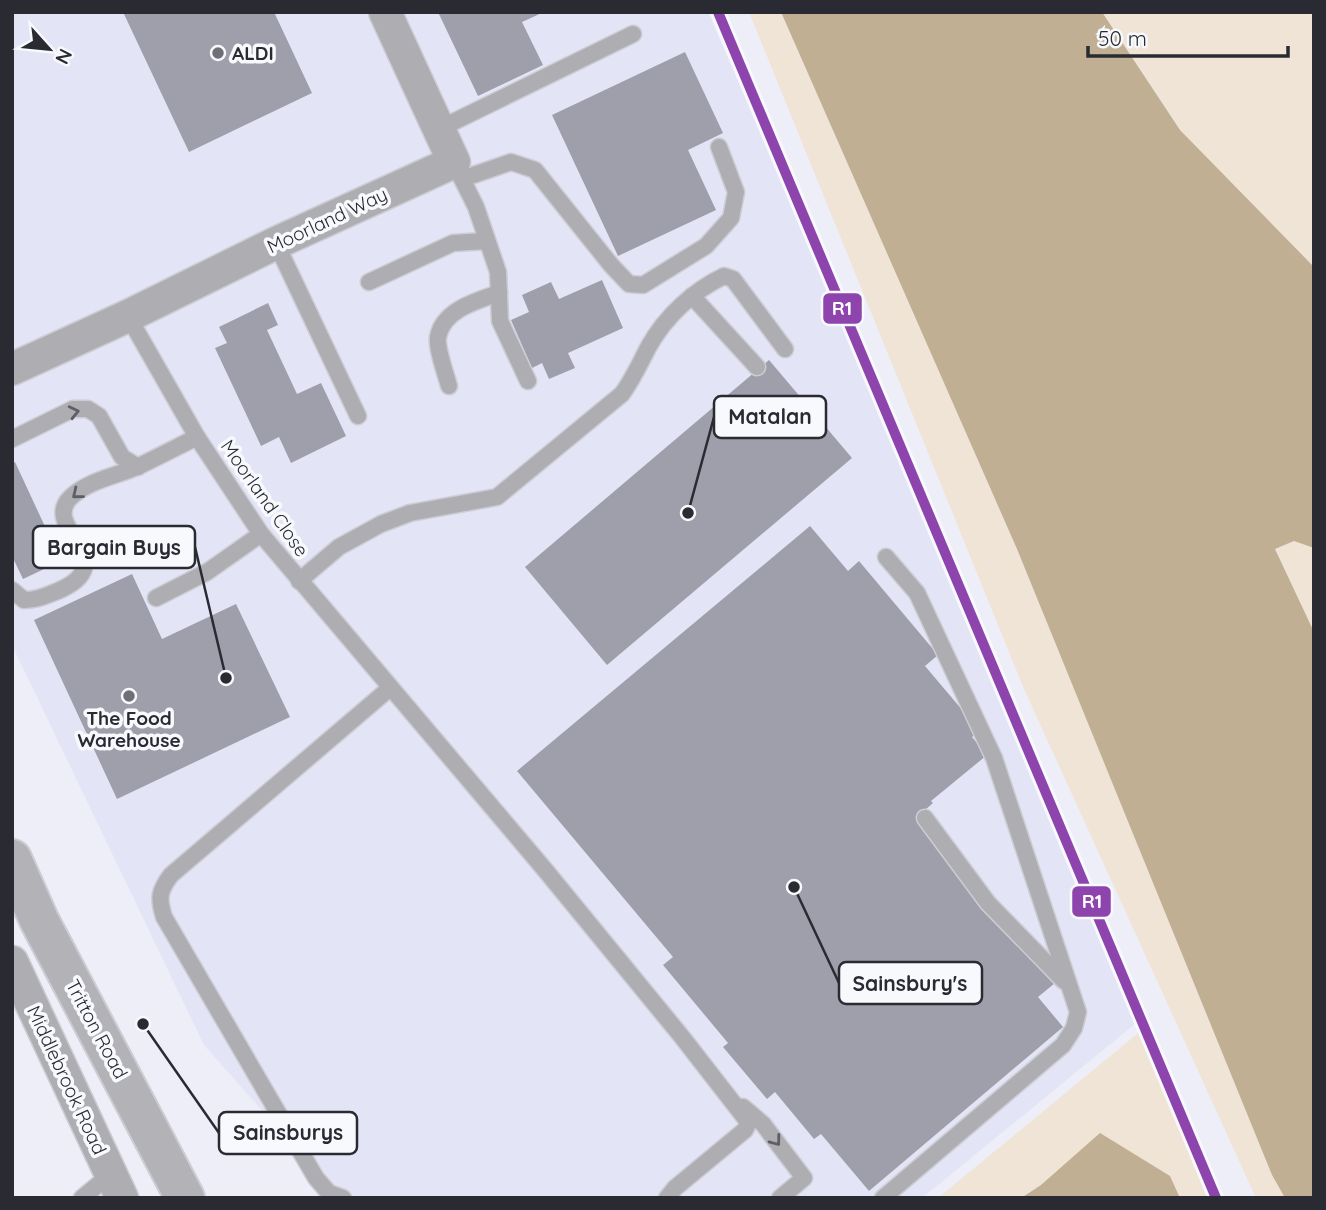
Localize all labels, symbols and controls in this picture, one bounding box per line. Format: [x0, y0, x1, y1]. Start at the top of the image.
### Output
north arrow [14, 14, 84, 84]
scale bar [1088, 14, 1288, 58]
text: 50 m [1098, 25, 1147, 51]
place label: ALDI [232, 41, 274, 65]
text: N [50, 45, 78, 68]
marker: ALDI [210, 45, 226, 61]
street label: Moorland Way [263, 182, 391, 258]
line badge: R1 [822, 292, 863, 325]
text: R1 [832, 296, 852, 320]
callout: Matalan [714, 396, 826, 438]
text: Matalan [728, 403, 812, 429]
one-way arrow [68, 405, 80, 420]
street label: Moorland Close [216, 435, 314, 561]
one-way arrow [72, 486, 84, 499]
callout: Bargain Buys [33, 526, 195, 568]
text: Bargain Buys [47, 534, 181, 560]
marker: The Food Warehouse [121, 688, 137, 704]
place label: The Food Warehouse [77, 706, 181, 752]
line badge: R1 [1071, 885, 1112, 918]
text: R1 [1082, 889, 1102, 913]
callout: Sainsbury's [839, 962, 982, 1004]
text: Sainsbury's [853, 970, 967, 996]
street label: Tritton Road [61, 975, 133, 1083]
street label: Middlebrook Road [22, 1002, 112, 1158]
callout: Sainsburys [219, 1112, 357, 1154]
text: Sainsburys [233, 1119, 343, 1145]
one-way arrow [768, 1133, 781, 1146]

